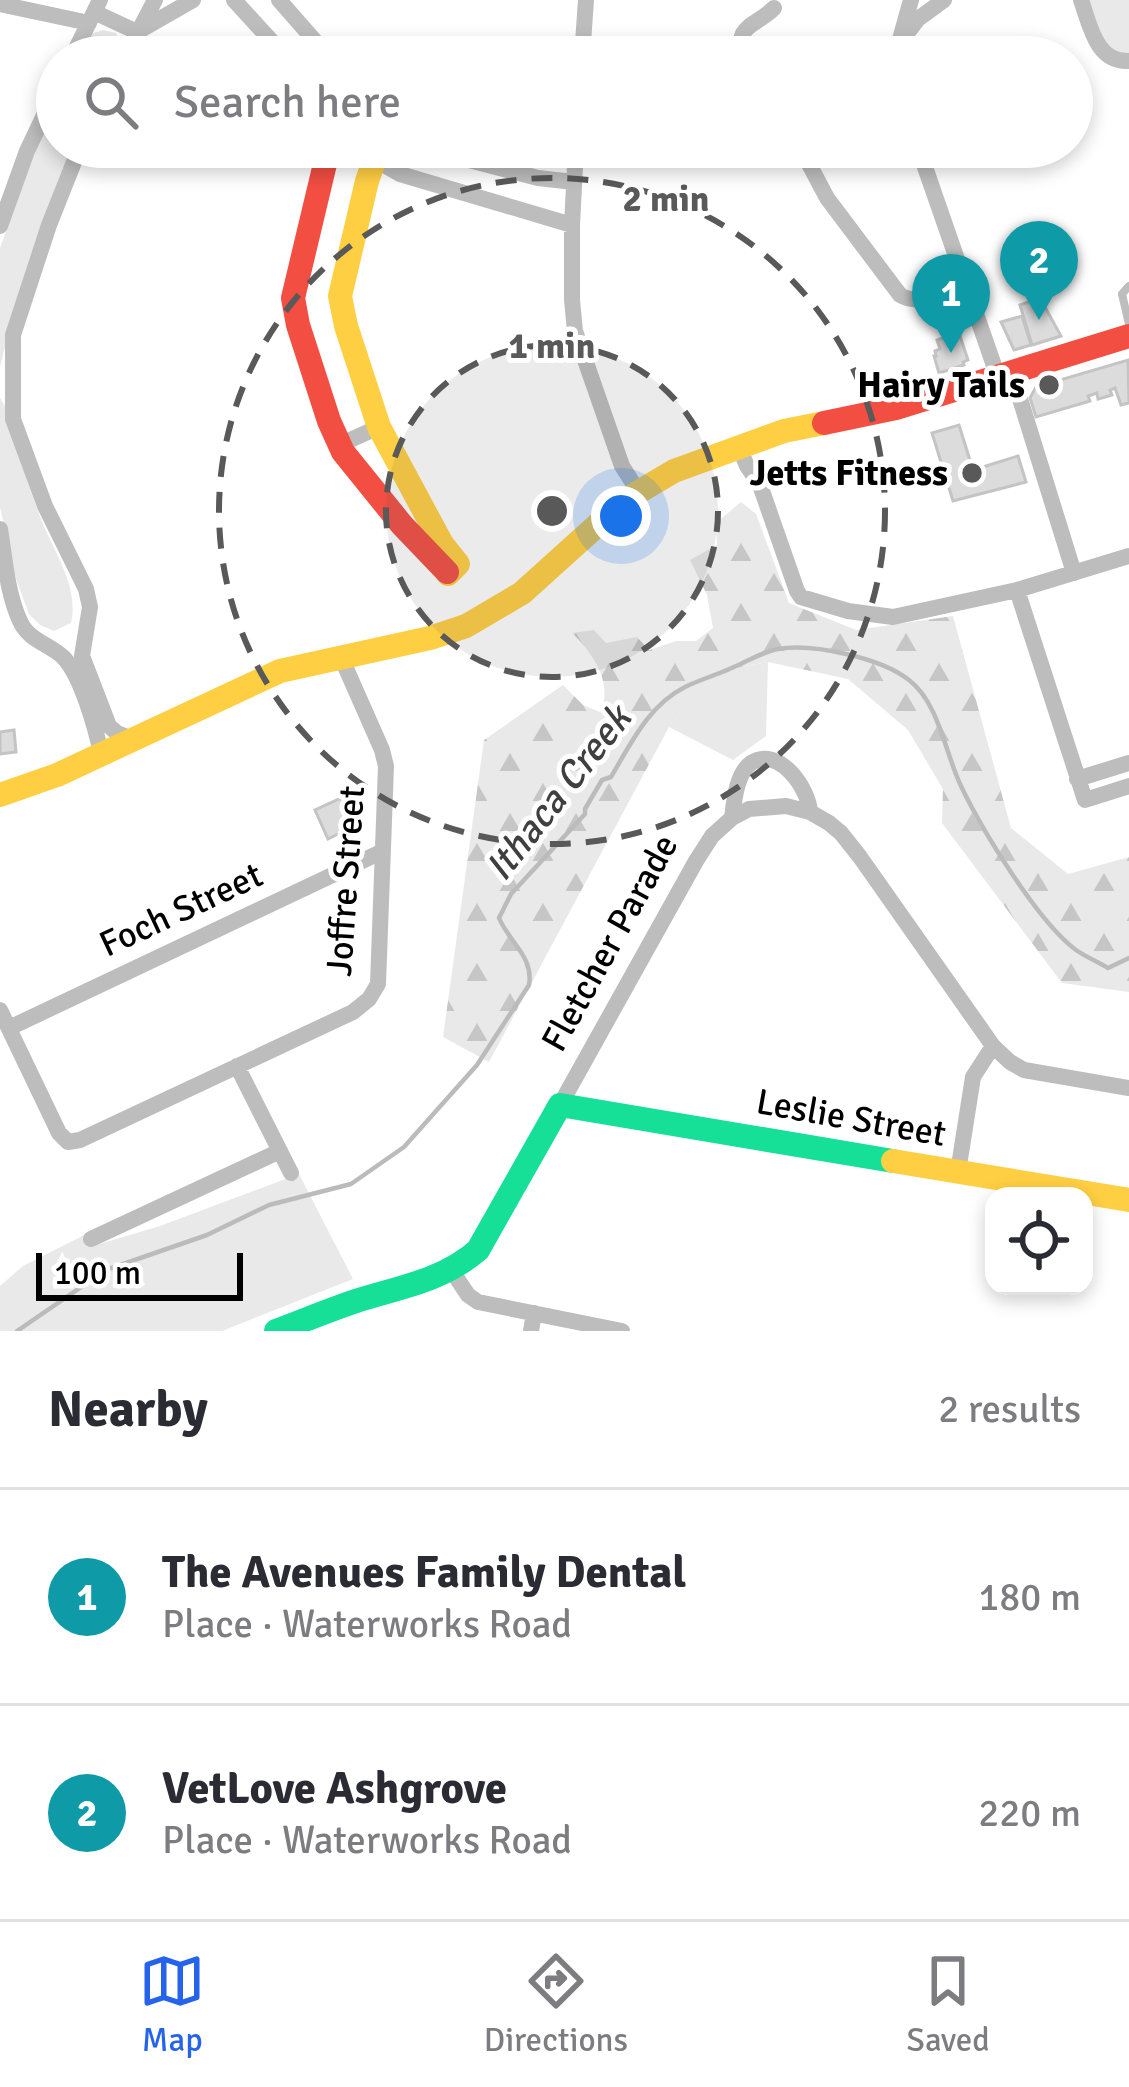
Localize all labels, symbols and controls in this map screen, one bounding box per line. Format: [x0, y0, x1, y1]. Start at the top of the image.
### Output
search box [36, 36, 1093, 168]
icon: search [78, 69, 144, 135]
text: Search here [174, 75, 401, 130]
text: 2 min [623, 177, 709, 222]
pin: 2 [1000, 221, 1078, 320]
pin: 1 [912, 254, 990, 353]
text: 1 min [509, 324, 595, 369]
place label: Hairy Tails [857, 363, 1025, 408]
marker: Hairy Tails [1036, 372, 1062, 398]
place label: Jetts Fitness [750, 451, 948, 496]
marker: Jetts Fitness [959, 460, 985, 486]
your location [591, 486, 651, 546]
centre of rings [531, 490, 573, 532]
water label: Ithaca Creek [475, 693, 643, 890]
street label: Joffre Street [317, 784, 375, 978]
street label: Fletcher Parade [532, 827, 688, 1059]
street label: Foch Street [92, 853, 270, 967]
street label: Leslie Street [753, 1079, 949, 1157]
map controls [985, 1187, 1093, 1295]
button: locate [985, 1187, 1093, 1295]
scale bar [36, 1247, 243, 1300]
text: 100 m [54, 1253, 141, 1294]
text: Nearby [48, 1378, 208, 1441]
text: 2 results [938, 1385, 1081, 1433]
text: The Avenues Family Dental [162, 1545, 686, 1600]
text: 1 [76, 1573, 98, 1621]
text: 180 m [978, 1573, 1081, 1621]
text: Place · Waterworks Road [162, 1600, 572, 1648]
text: VetLove Ashgrove [162, 1761, 507, 1816]
text: 2 [76, 1789, 98, 1837]
text: 220 m [978, 1789, 1081, 1837]
text: Place · Waterworks Road [162, 1816, 572, 1864]
tab: Map [139, 1948, 205, 2061]
tab: Directions [484, 1948, 628, 2061]
tab: Saved [907, 1948, 990, 2061]

